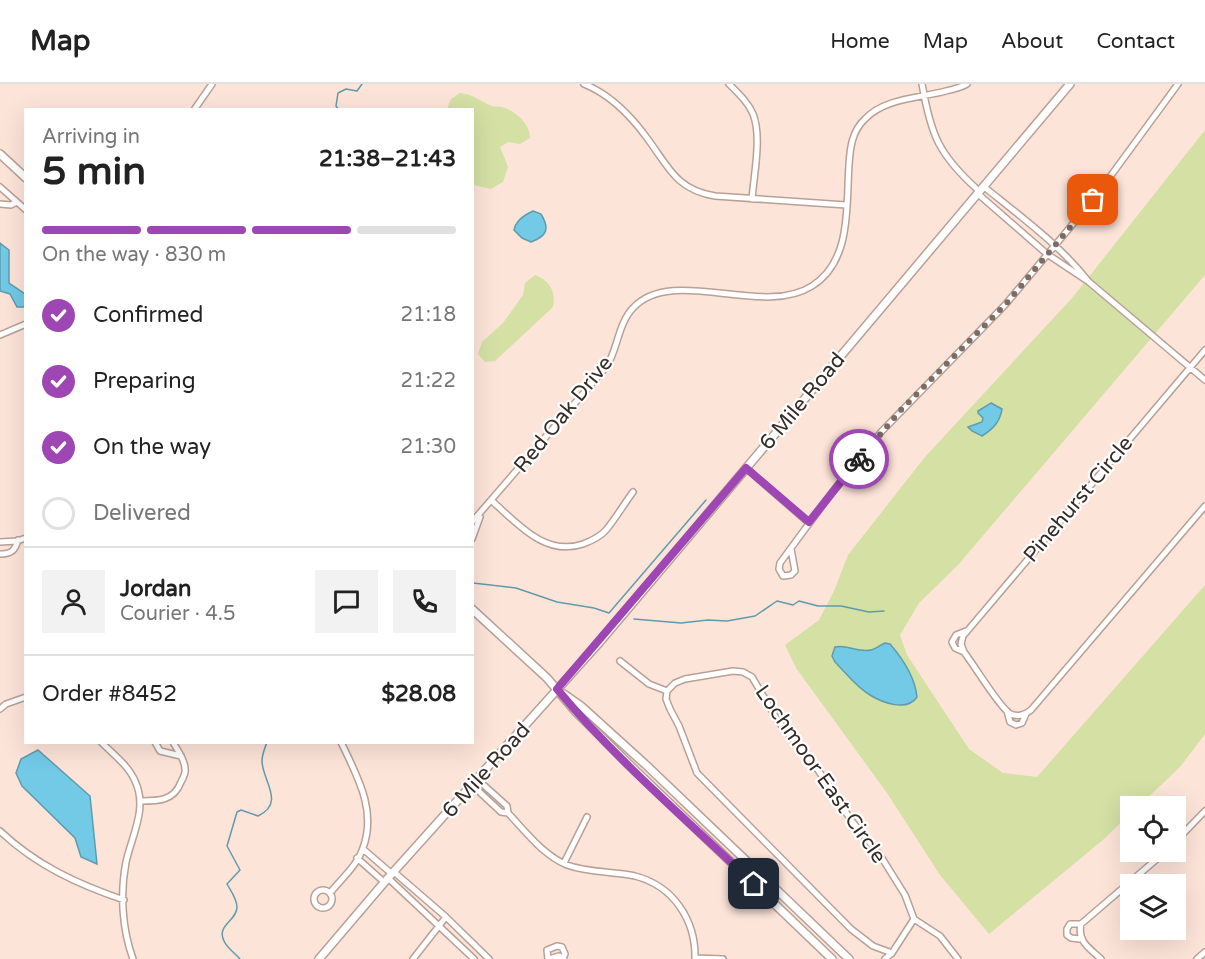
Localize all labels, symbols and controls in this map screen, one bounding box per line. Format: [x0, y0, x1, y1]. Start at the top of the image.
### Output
text: Map [30, 24, 90, 58]
text: Home [830, 29, 890, 54]
text: Map [923, 29, 968, 54]
text: About [1001, 29, 1063, 54]
text: Contact [1096, 29, 1175, 54]
text: Arriving in [42, 125, 140, 149]
text: 21:38–21:43 [319, 146, 456, 172]
text: 5 min [42, 148, 146, 195]
pin [1067, 174, 1118, 225]
icon: bag [1076, 183, 1109, 216]
text: On the way · 830 m [42, 243, 226, 267]
icon: check [42, 299, 75, 332]
text: Confirmed [93, 302, 203, 328]
text: 21:18 [401, 303, 456, 327]
street label: 6 Mile Road [754, 348, 850, 455]
street label: Red Oak Drive [509, 351, 618, 478]
icon: check [42, 365, 75, 398]
text: Preparing [93, 368, 196, 394]
text: 21:22 [401, 369, 456, 393]
courier [829, 429, 889, 489]
icon: check [42, 431, 75, 464]
street label: Pinehurst Circle [1018, 431, 1138, 567]
text: On the way [93, 434, 211, 460]
text: 21:30 [401, 435, 456, 459]
icon: bike [843, 443, 876, 476]
text: Delivered [93, 500, 191, 526]
button: person [42, 570, 105, 633]
button: chat [315, 570, 378, 633]
button: phone [393, 570, 456, 633]
text: Jordan [120, 576, 191, 602]
text: Courier · 4.5 [120, 602, 235, 626]
street label: Lochmoor East Circle [750, 680, 892, 868]
text: Order #8452 [42, 681, 177, 707]
text: $28.08 [381, 681, 456, 707]
street label: 6 Mile Road [437, 718, 536, 823]
map controls [1120, 796, 1186, 940]
button: locate [1120, 796, 1186, 862]
pin [728, 858, 779, 909]
icon: home [737, 867, 770, 900]
button: layers [1120, 874, 1186, 940]

